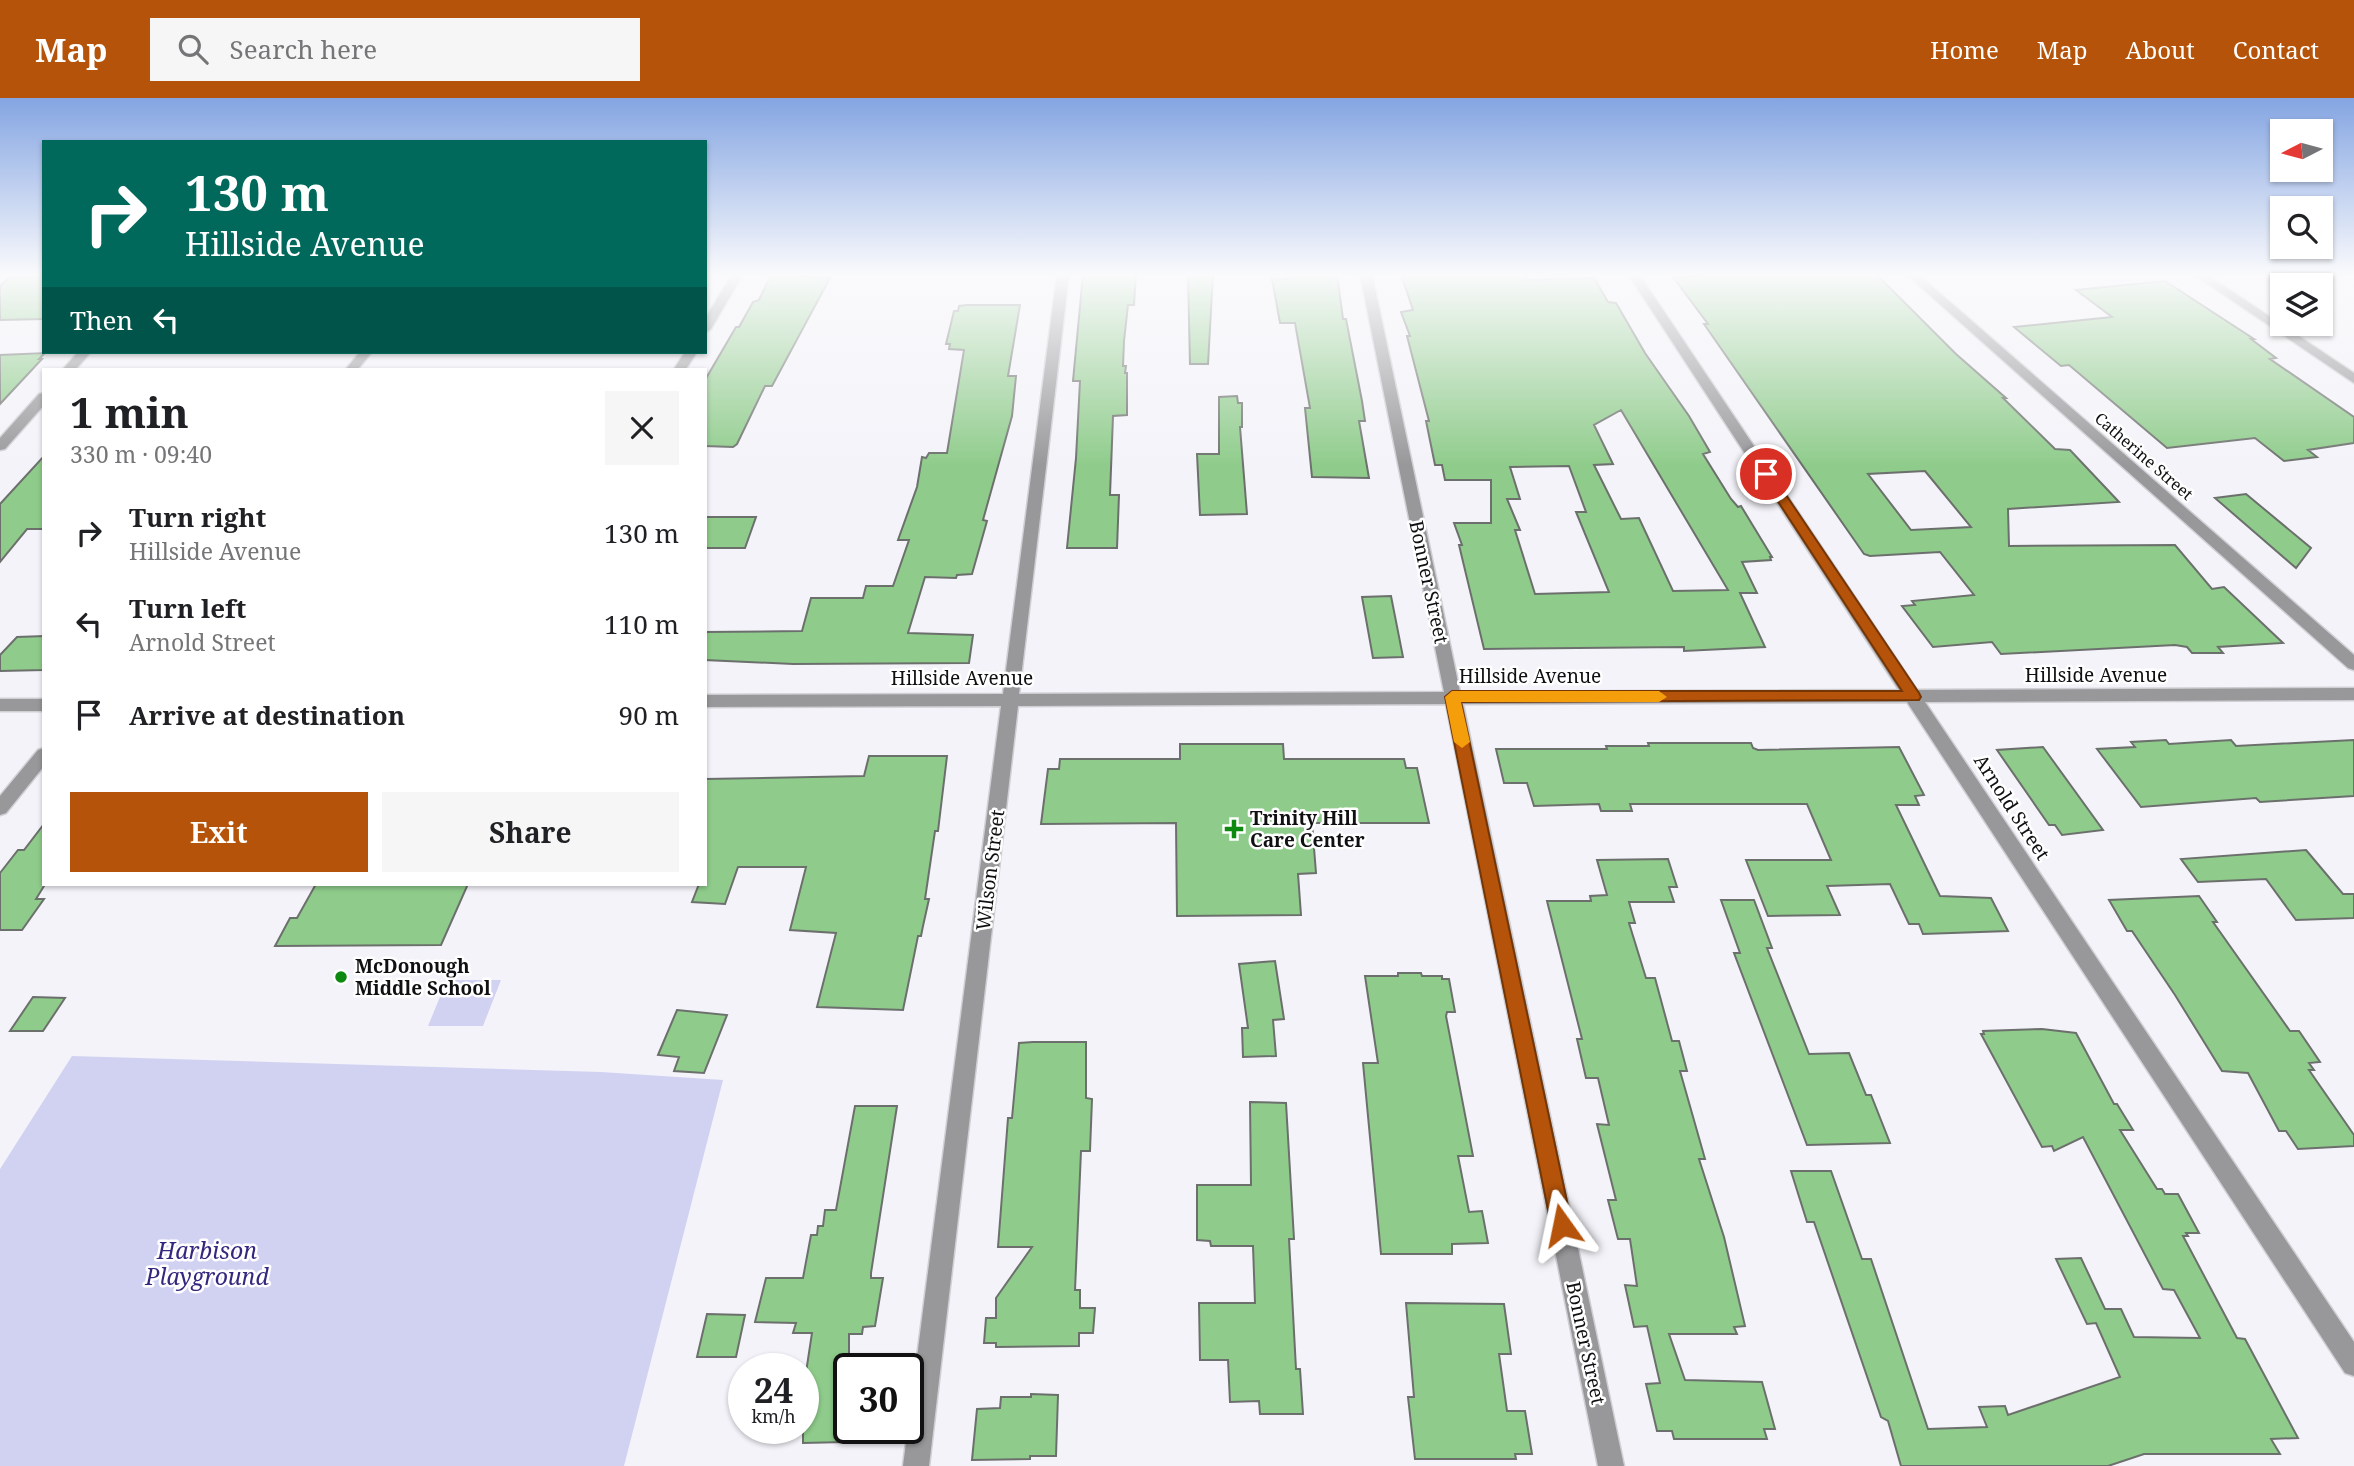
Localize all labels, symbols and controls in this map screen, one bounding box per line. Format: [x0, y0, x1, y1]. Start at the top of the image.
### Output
search box [150, 18, 640, 81]
text: Map [35, 27, 108, 72]
icon: search [174, 30, 212, 68]
text: Search here [230, 31, 377, 67]
text: Home [1930, 33, 1999, 66]
text: Map [2037, 33, 2088, 66]
text: About [2126, 33, 2195, 66]
text: Contact [2233, 33, 2319, 66]
north arrow [2270, 119, 2333, 182]
map controls [2270, 119, 2333, 336]
text: 130 m [185, 159, 329, 225]
icon: right [70, 168, 161, 259]
button: search [2270, 196, 2333, 259]
text: Hillside Avenue [185, 222, 425, 265]
button: layers [2270, 273, 2333, 336]
icon: left [147, 301, 185, 339]
text: Then [70, 302, 133, 338]
text: 1 min [70, 383, 189, 440]
button: close [605, 391, 679, 465]
street label: Catherine Street [2090, 407, 2198, 505]
text: 330 m · 09:40 [70, 438, 212, 470]
pin [1736, 444, 1796, 504]
icon: arrive [1747, 455, 1785, 493]
text: Turn right [129, 499, 266, 535]
icon: right [70, 514, 108, 552]
text: 130 m [604, 515, 679, 551]
street label: Bonner Street [1403, 518, 1455, 646]
text: Hillside Avenue [129, 535, 301, 567]
text: Turn left [129, 590, 246, 626]
icon: left [70, 605, 108, 643]
text: 110 m [604, 606, 679, 642]
text: Arnold Street [129, 626, 276, 658]
street label: Hillside Avenue [2025, 662, 2167, 688]
street label: Hillside Avenue [1459, 663, 1601, 689]
street label: Hillside Avenue [891, 665, 1033, 691]
icon: arrive [70, 696, 108, 734]
text: Arrive at destination [129, 697, 405, 733]
text: 90 m [619, 697, 679, 733]
street label: Arnold Street [1968, 749, 2056, 865]
button: Exit [70, 792, 368, 872]
button: Share [382, 792, 679, 872]
place label: Trinity Hill Care Center [1250, 805, 1365, 853]
street label: Wilson Street [970, 808, 1010, 932]
marker: Trinity Hill Care Center [1224, 819, 1244, 839]
place label: McDonough Middle School [355, 953, 491, 1001]
marker: McDonough Middle School [333, 969, 349, 985]
position arrow [1525, 1188, 1599, 1262]
park label: Harbison Playground [144, 1234, 269, 1292]
street label: Bonner Street [1560, 1279, 1612, 1407]
speed limit sign: 30 [833, 1353, 924, 1444]
text: 24 [754, 1366, 793, 1413]
text: km/h [751, 1404, 796, 1428]

